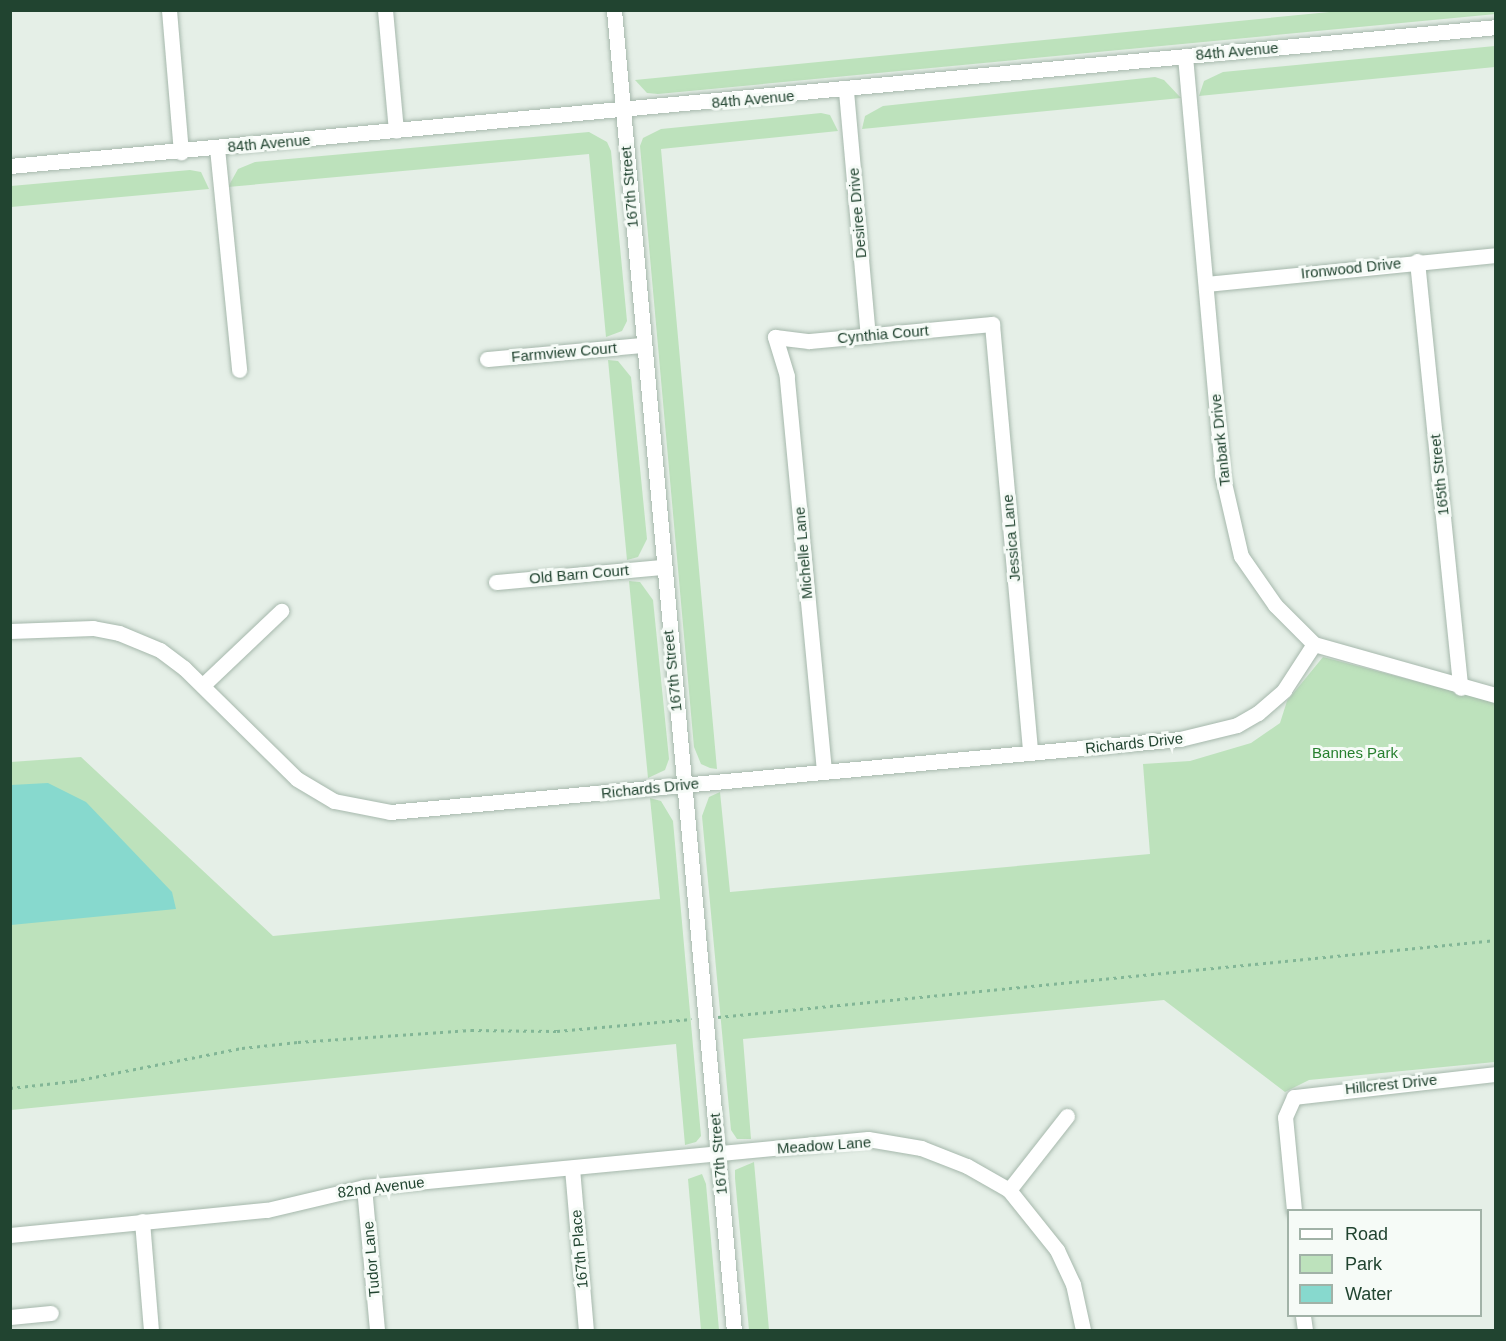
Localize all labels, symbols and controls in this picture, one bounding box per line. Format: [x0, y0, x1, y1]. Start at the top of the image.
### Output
street label: 84th Avenue [1194, 38, 1280, 64]
street label: 84th Avenue [710, 86, 796, 112]
street label: 84th Avenue [226, 130, 312, 156]
street label: 167th Street [616, 146, 642, 228]
street label: Desiree Drive [844, 167, 870, 259]
street label: Ironwood Drive [1300, 254, 1402, 282]
street label: Cynthia Court [837, 321, 929, 347]
street label: Farmview Court [510, 338, 618, 366]
street label: Tanbark Drive [1206, 393, 1234, 487]
street label: 165th Street [1426, 433, 1452, 517]
street label: Jessica Lane [998, 494, 1024, 582]
street label: Michelle Lane [790, 506, 816, 600]
street label: Old Barn Court [528, 561, 630, 587]
street label: 167th Street [659, 629, 685, 713]
street label: Richards Drive [1084, 729, 1184, 757]
park label: Bannes Park [1312, 744, 1398, 762]
street label: Richards Drive [600, 774, 700, 802]
street label: Hillcrest Drive [1344, 1070, 1438, 1098]
street label: 167th Street [705, 1113, 731, 1195]
street label: Meadow Lane [776, 1133, 872, 1157]
street label: 82nd Avenue [336, 1173, 426, 1201]
street label: 167th Place [567, 1209, 591, 1289]
legend [1287, 1209, 1482, 1317]
street label: Tudor Lane [359, 1220, 383, 1298]
text: Road [1345, 1224, 1388, 1244]
text: Park [1345, 1254, 1382, 1274]
text: Water [1345, 1284, 1392, 1304]

